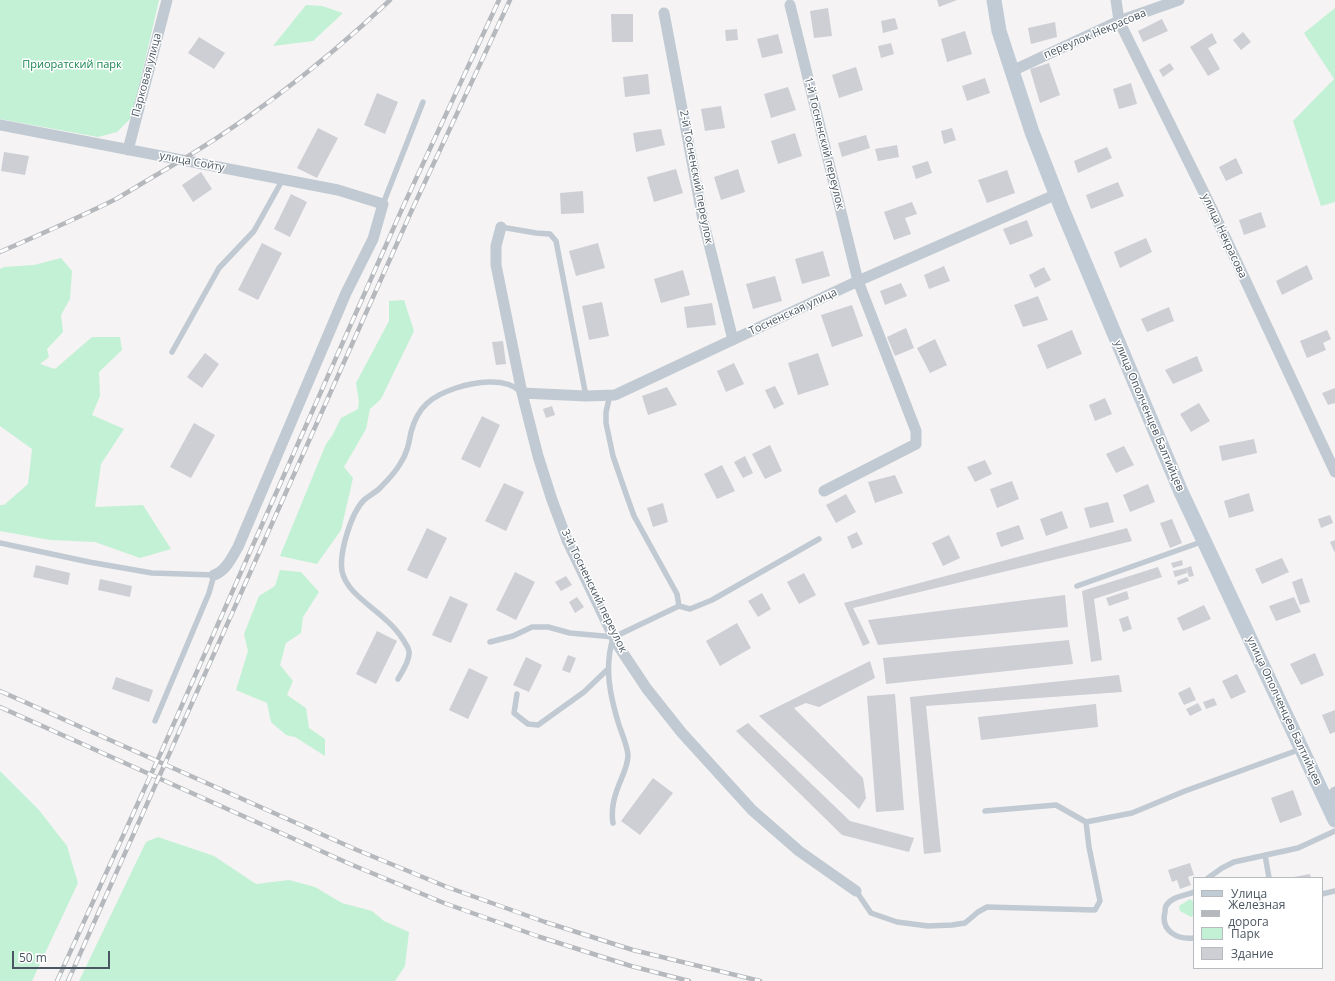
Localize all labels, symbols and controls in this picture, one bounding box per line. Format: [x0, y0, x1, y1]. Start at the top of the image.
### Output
street label: переулок Некрасова [1042, 6, 1148, 62]
street label: Парковая улица [129, 32, 165, 118]
park label: Приоратский парк [22, 58, 122, 72]
street label: 1-й Тосненский переулок [801, 76, 847, 210]
street label: 2-й Тосненский переулок [677, 109, 715, 245]
street label: улица Сойту [158, 149, 226, 175]
street label: улица Некрасова [1199, 192, 1249, 280]
street label: Тосненская улица [747, 286, 839, 338]
street label: улица Ополченцев Балтийцев [1111, 339, 1187, 493]
street label: 3-й Тосненский переулок [558, 527, 630, 655]
street label: улица Ополченцев Балтийцев [1244, 634, 1324, 788]
legend [1193, 877, 1323, 969]
text: Улица [1231, 885, 1267, 902]
text: Железная дорога [1228, 896, 1285, 930]
text: Парк [1231, 925, 1260, 942]
scale bar [14, 943, 112, 969]
text: Здание [1231, 945, 1274, 962]
text: 50 m [19, 949, 47, 966]

